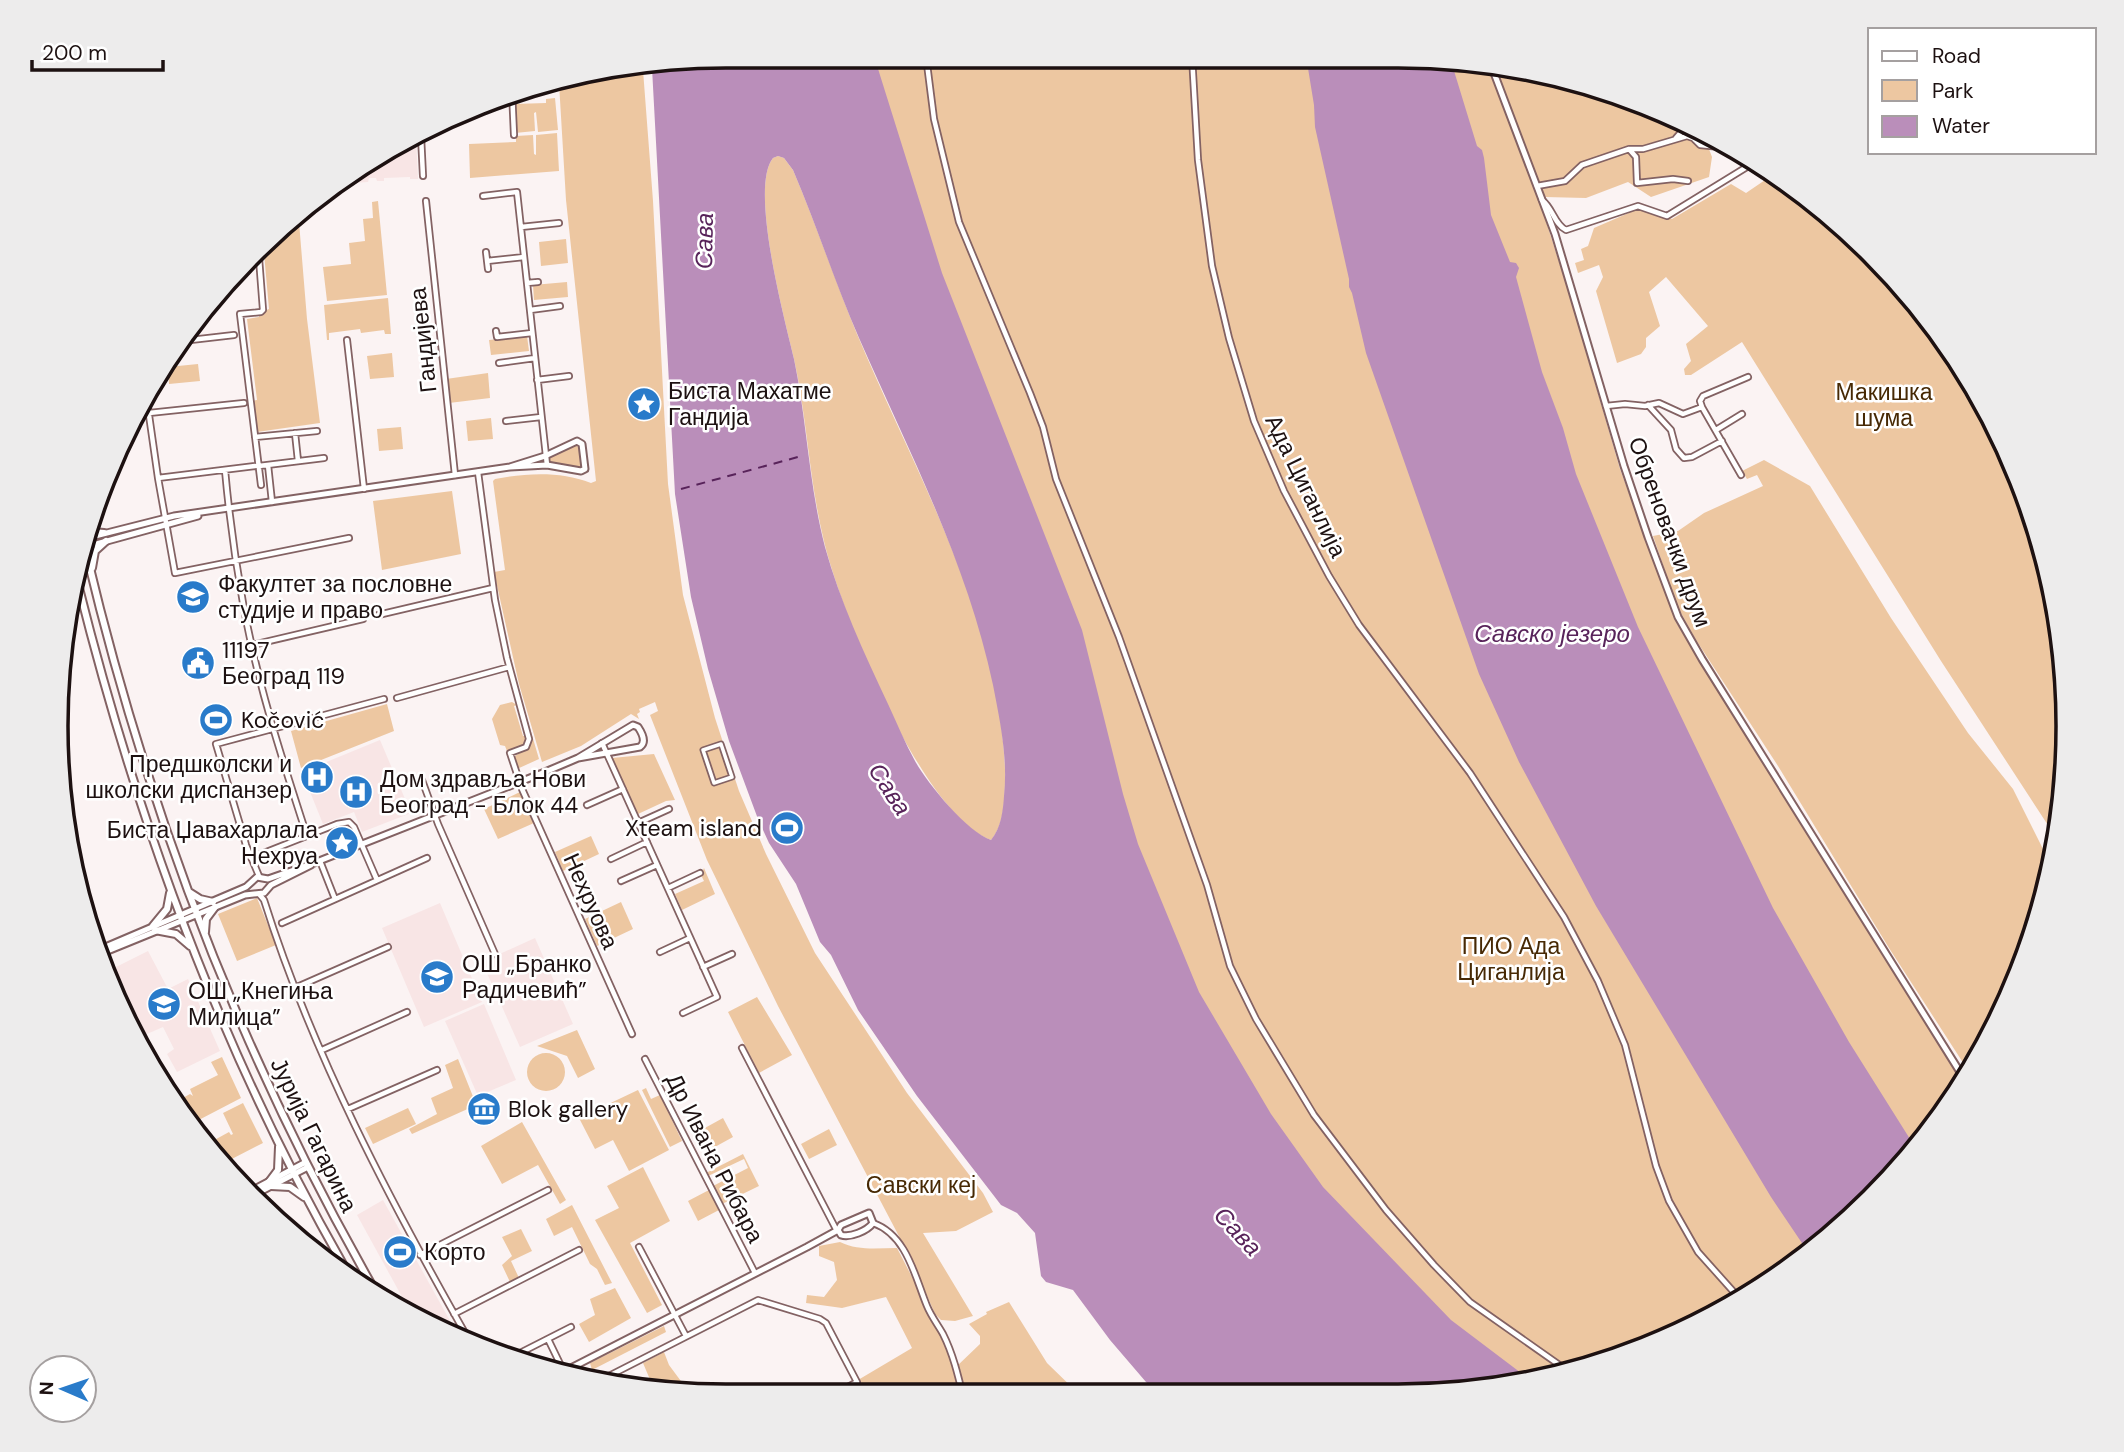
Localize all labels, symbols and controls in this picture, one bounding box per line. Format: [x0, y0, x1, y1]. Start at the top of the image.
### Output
scale bar [32, 28, 163, 72]
legend [1868, 28, 2096, 154]
text: 200 m [42, 39, 107, 67]
text: Road [1932, 42, 1981, 70]
text: Park [1932, 77, 1974, 105]
text: Water [1932, 112, 1990, 140]
water label: Сава [688, 213, 720, 269]
street label: Гандијева [403, 286, 443, 394]
place label: Биста Махатме Гандија [668, 376, 832, 432]
park label: Макишка шума [1836, 377, 1933, 433]
place icon: Биста Махатме Гандија [625, 385, 663, 423]
street label: Ада Циганлија [1259, 410, 1354, 562]
street label: Обреновачки друм [1622, 433, 1718, 631]
place label: Факултет за пословне студије и право [218, 569, 452, 625]
school or university icon: Факултет за пословне студије и право [174, 578, 212, 616]
water label: Савско језеро [1474, 618, 1630, 649]
place label: 11197 Београд 119 [222, 635, 345, 691]
public building icon: 11197 Београд 119 [179, 644, 217, 682]
sports icon: Kočović [197, 701, 235, 739]
place label: Kočović [241, 705, 324, 735]
place label: Предшколски и школски диспанзер [85, 749, 292, 805]
water label: Сава [862, 757, 918, 821]
hospital icon: Предшколски и школски диспанзер [298, 758, 336, 796]
place label: Дом здравља Нови Београд - Блок 44 [380, 764, 586, 820]
hospital icon: Дом здравља Нови Београд - Блок 44 [337, 773, 375, 811]
sports icon: Xteam island [768, 809, 806, 847]
place label: Xteam island [625, 813, 762, 843]
place label: Биста Џавахарлала Нехруа [107, 815, 318, 871]
place icon: Биста Џавахарлала Нехруа [323, 824, 361, 862]
street label: Нехруова [557, 848, 625, 954]
park label: ПИО Ада Циганлија [1457, 931, 1565, 987]
place label: ОШ „Бранко Радичевић” [462, 949, 592, 1005]
school or university icon: ОШ „Бранко Радичевић” [418, 958, 456, 996]
place label: ОШ „Кнегиња Милица” [188, 976, 333, 1032]
school or university icon: ОШ „Кнегиња Милица” [145, 985, 183, 1023]
street label: Јурија Гагарина [264, 1053, 364, 1217]
street label: Др Ивана Рибара [659, 1068, 771, 1248]
museum icon: Blok gallery [465, 1090, 503, 1128]
place label: Blok gallery [508, 1094, 629, 1124]
park label: Савски кеј [866, 1170, 976, 1200]
water label: Сава [1207, 1200, 1269, 1262]
sports icon: Корто [381, 1233, 419, 1271]
place label: Корто [424, 1237, 486, 1267]
north arrow [28, 1354, 98, 1424]
text: N [34, 1381, 59, 1396]

